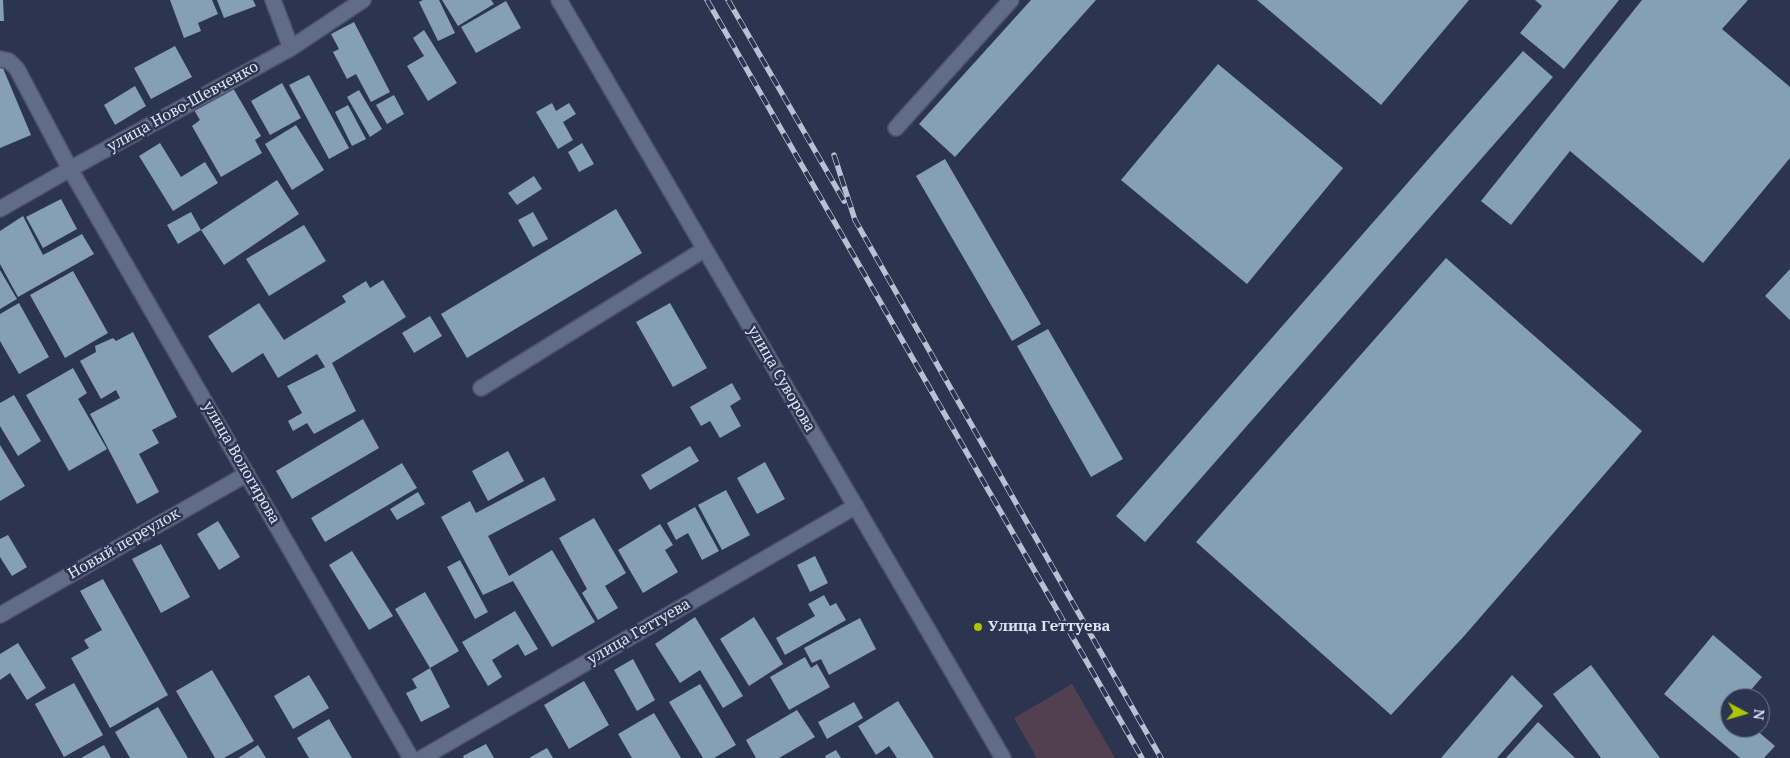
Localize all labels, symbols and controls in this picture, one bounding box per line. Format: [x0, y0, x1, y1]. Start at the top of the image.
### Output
street label: улица Ново-Шевченко [104, 58, 262, 156]
street label: улица Суворова [743, 323, 819, 435]
street label: улица Вологирова [198, 398, 284, 528]
street label: Новый переулок [65, 505, 183, 583]
street label: улица Геттуева [584, 595, 694, 669]
place label: Улица Геттуева [988, 618, 1110, 636]
marker: Улица Геттуева [972, 621, 984, 633]
north arrow [1720, 688, 1770, 738]
text: N [1749, 708, 1769, 721]

